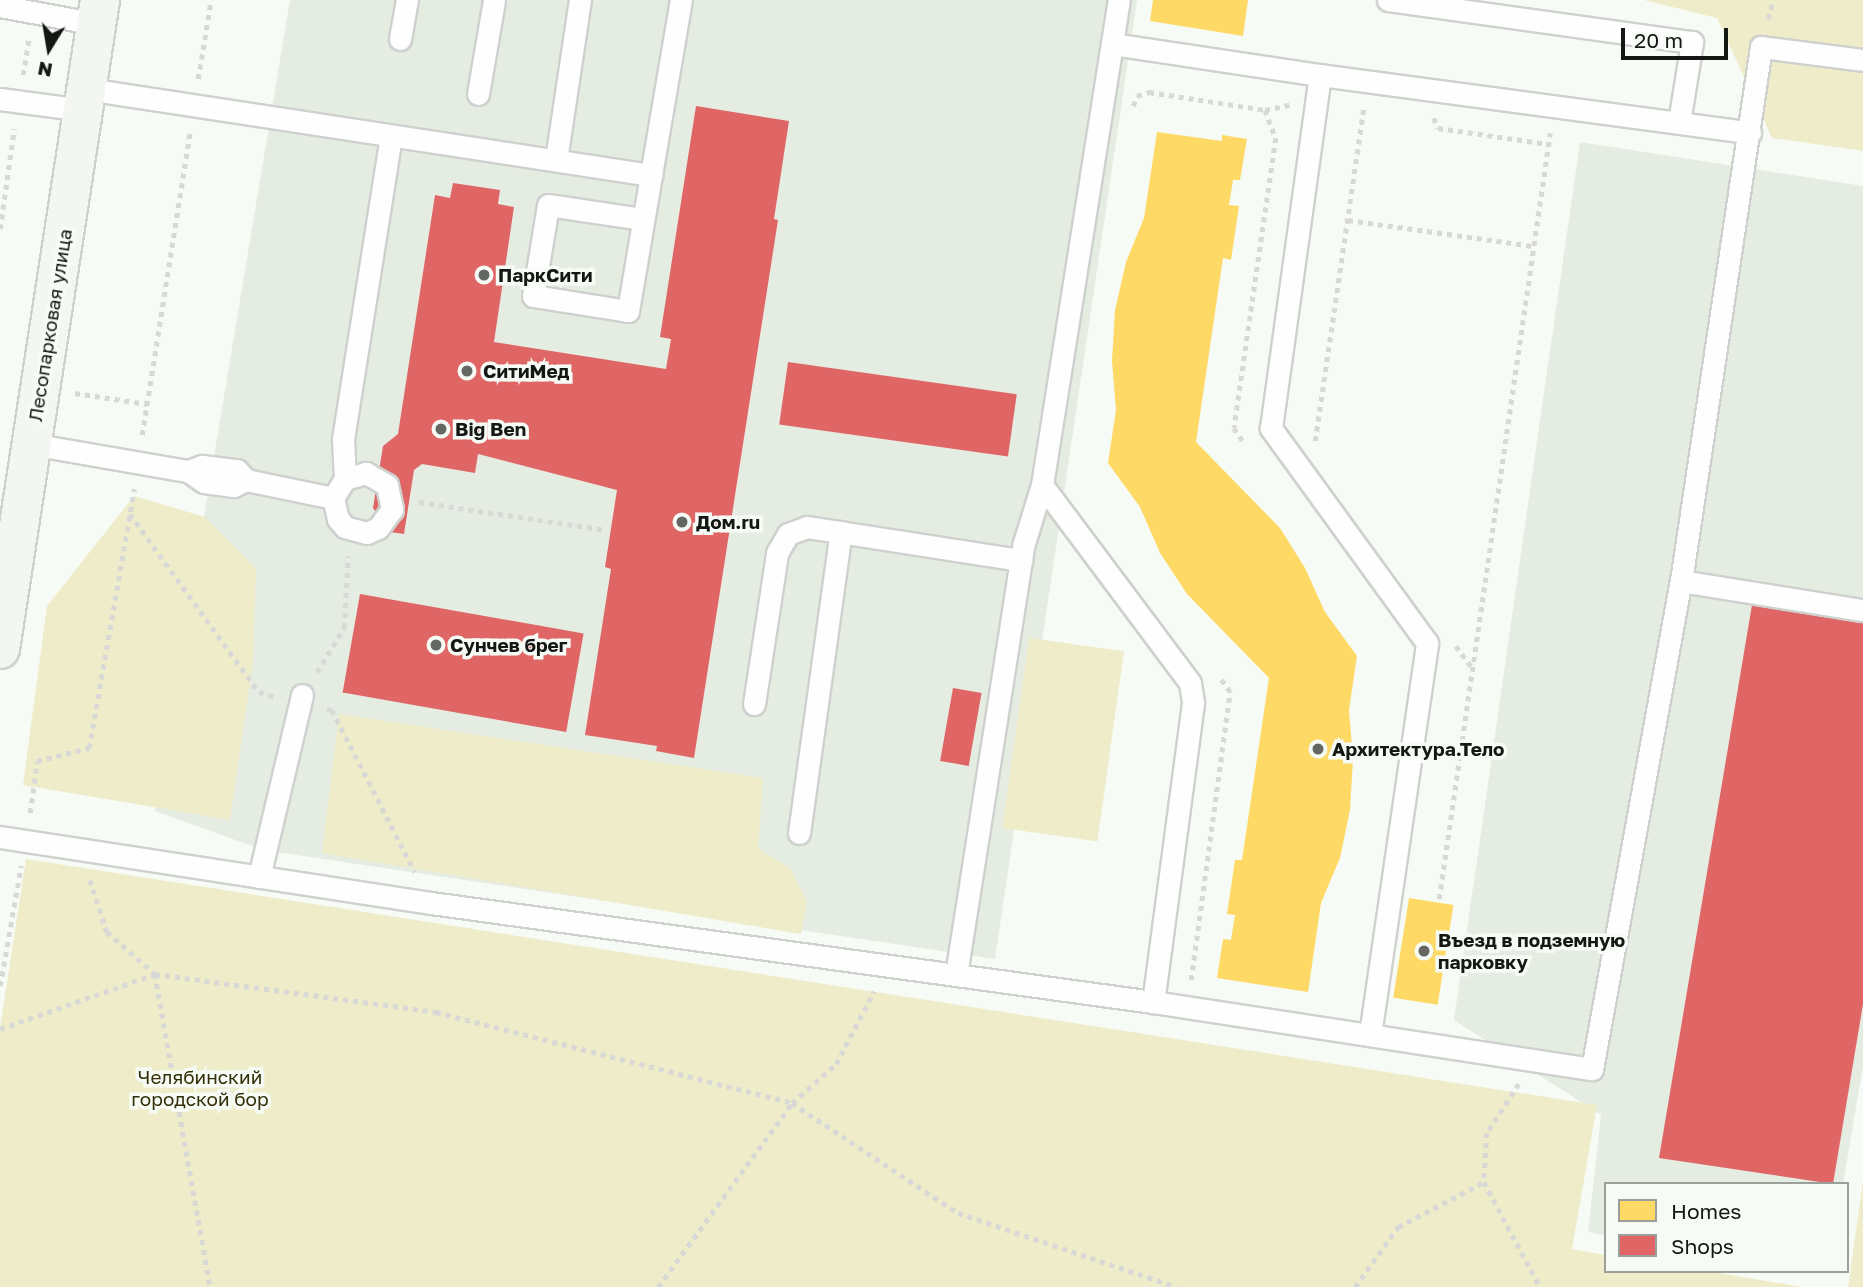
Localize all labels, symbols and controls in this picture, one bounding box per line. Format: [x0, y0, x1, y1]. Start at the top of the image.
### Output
north arrow [14, 14, 84, 84]
scale bar [1625, 14, 1732, 58]
text: 20 m [1634, 27, 1683, 53]
text: N [36, 57, 54, 83]
street label: Лесопарковая улица [24, 227, 76, 423]
place label: ПаркСити [498, 264, 593, 286]
marker: ПаркСити [476, 267, 492, 283]
place label: СитиМед [483, 360, 569, 382]
marker: СитиМед [457, 361, 477, 381]
place label: Big Ben [455, 418, 526, 440]
marker: Big Ben [433, 421, 449, 437]
place label: Дом.ru [696, 511, 760, 533]
marker: Дом.ru [674, 514, 690, 530]
place label: Сунчев брег [450, 634, 568, 656]
marker: Сунчев брег [428, 637, 444, 653]
place label: Архитектура.Тело [1332, 738, 1504, 760]
marker: Архитектура.Тело [1310, 741, 1326, 757]
place label: Въезд в подземную парковку [1438, 929, 1625, 973]
marker: Въезд в подземную парковку [1416, 943, 1432, 959]
park label: Челябинский городской бор [131, 1066, 269, 1110]
legend [1604, 1182, 1849, 1273]
text: Homes [1671, 1198, 1741, 1224]
text: Shops [1671, 1233, 1734, 1259]

